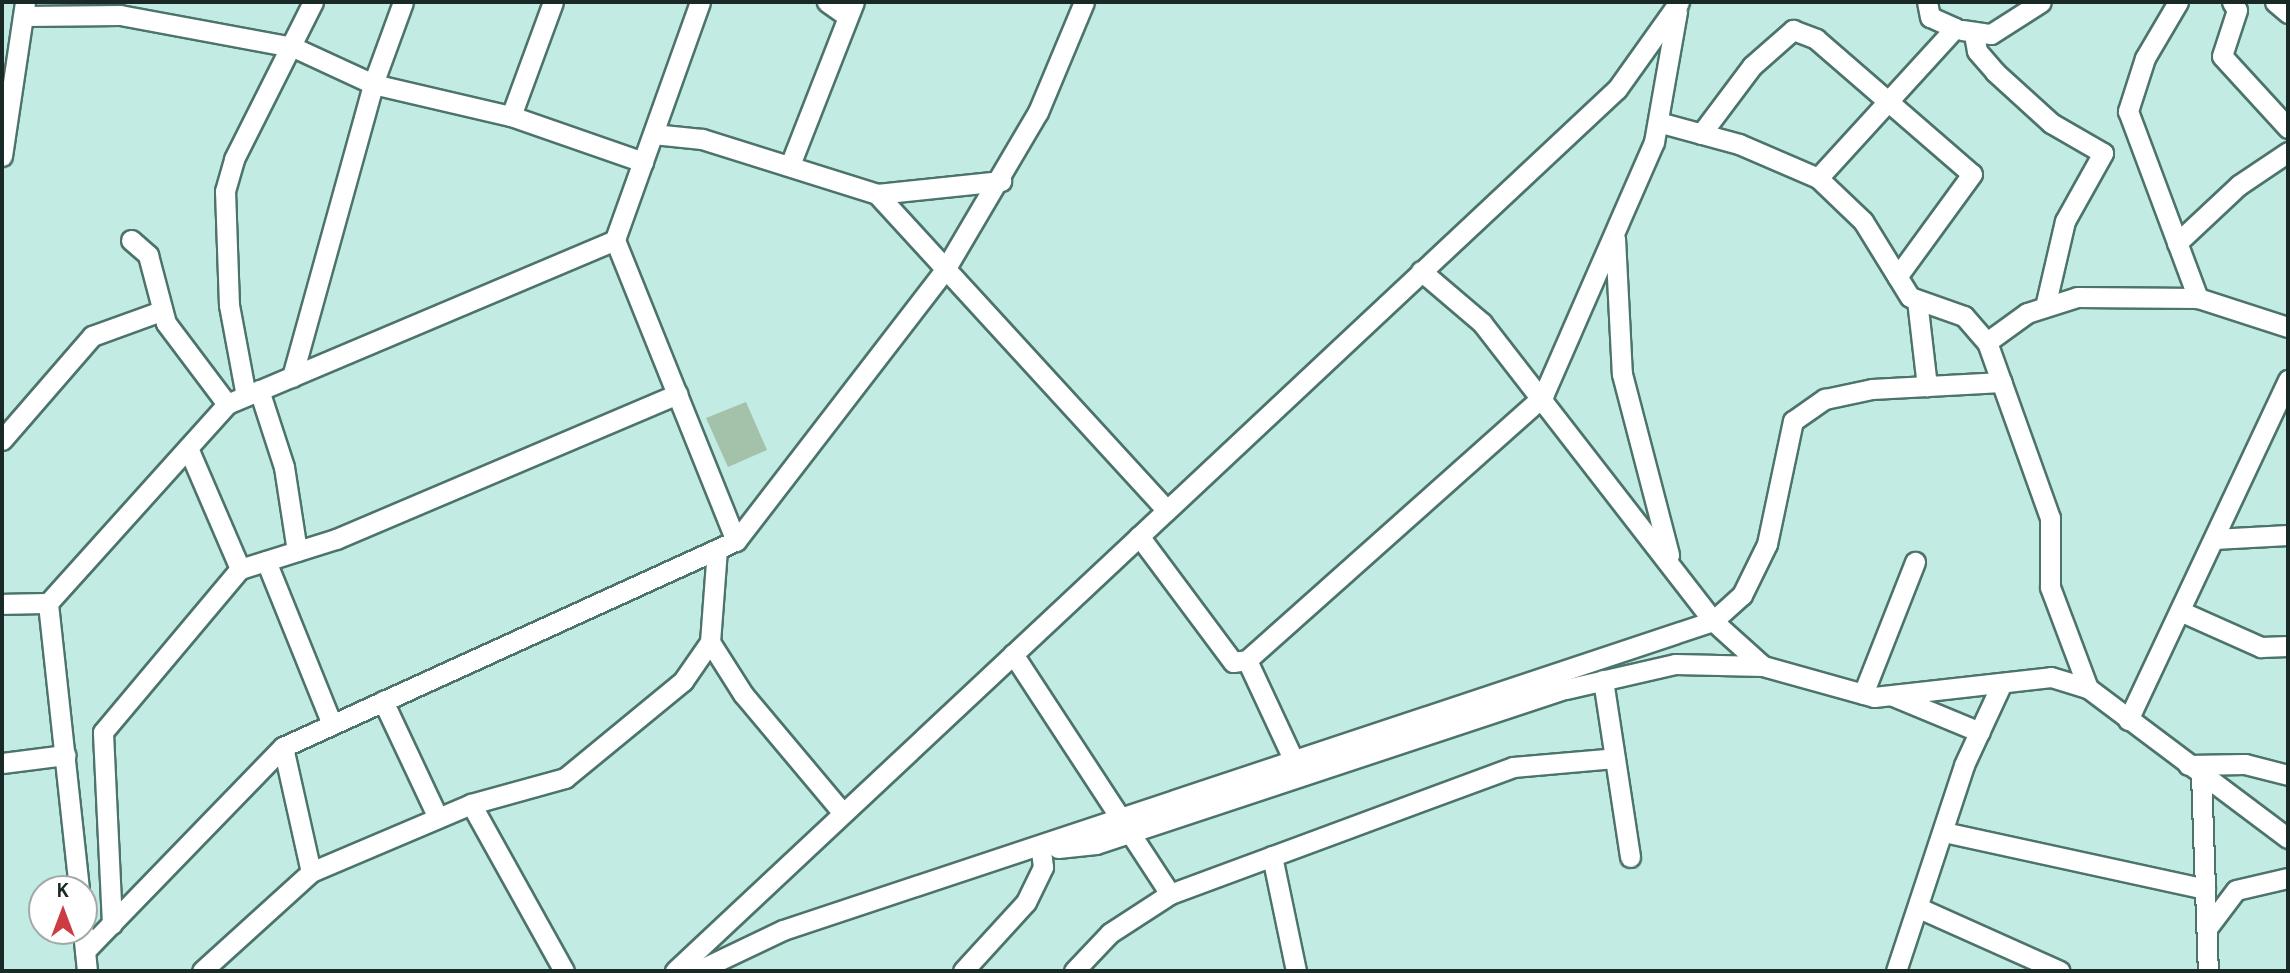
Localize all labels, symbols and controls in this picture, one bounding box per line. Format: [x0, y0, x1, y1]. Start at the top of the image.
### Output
north arrow [28, 875, 98, 945]
text: K [57, 878, 69, 903]

